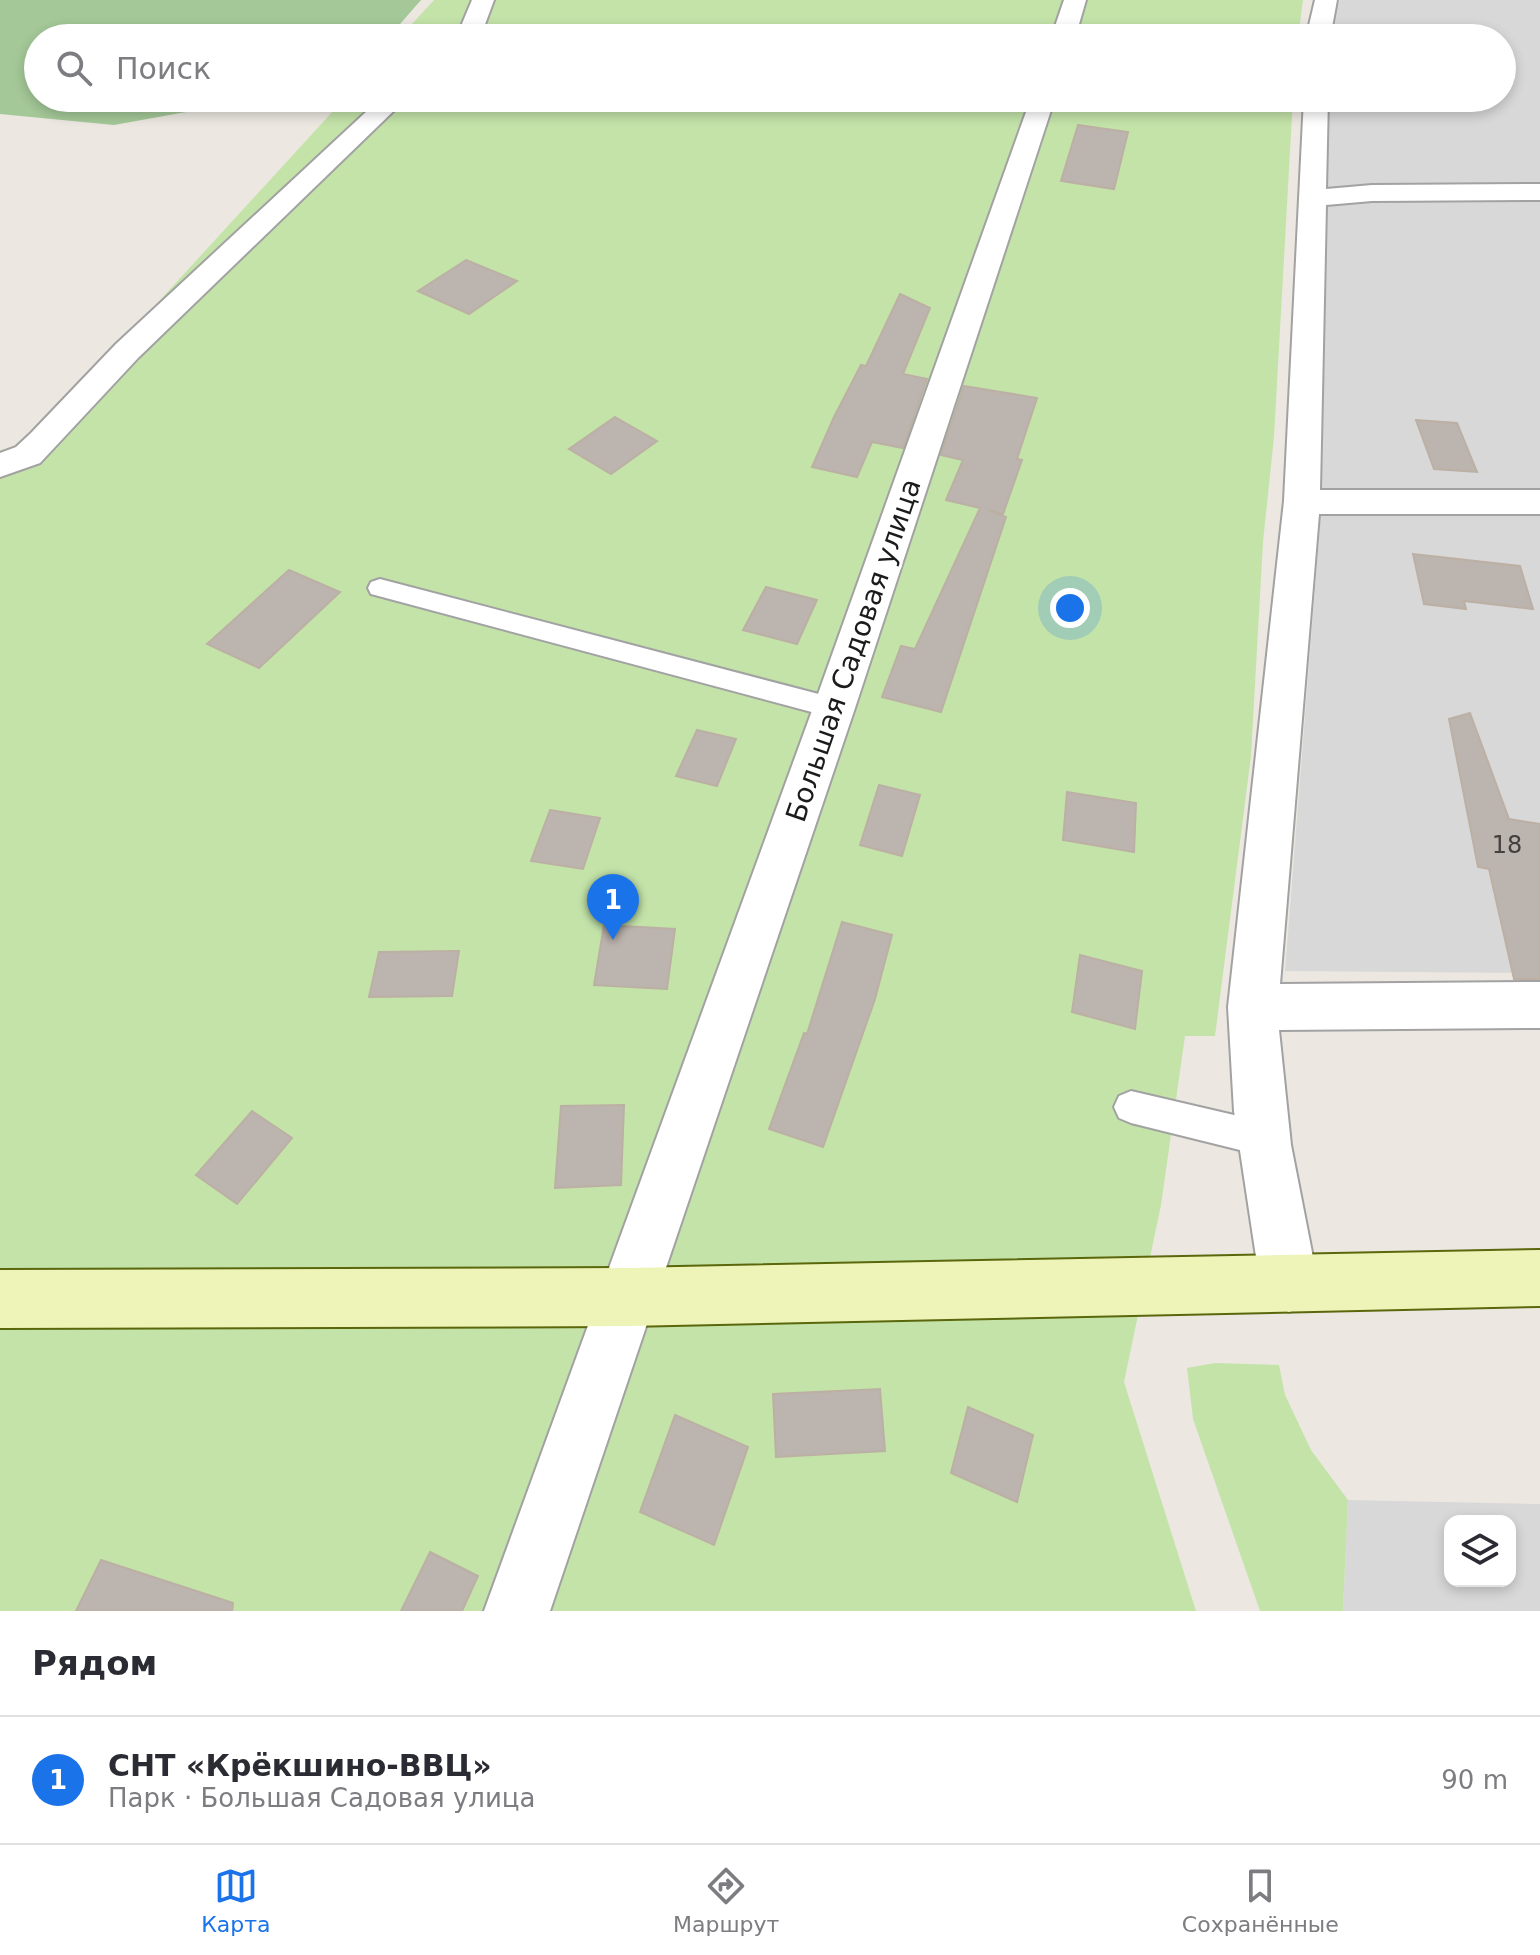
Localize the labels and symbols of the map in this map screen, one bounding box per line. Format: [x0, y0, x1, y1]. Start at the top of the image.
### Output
street label: Большая Садовая улица [779, 474, 928, 826]
your location [1050, 588, 1090, 628]
house number: 18 [1492, 831, 1522, 859]
pin: 1 [587, 874, 639, 940]

